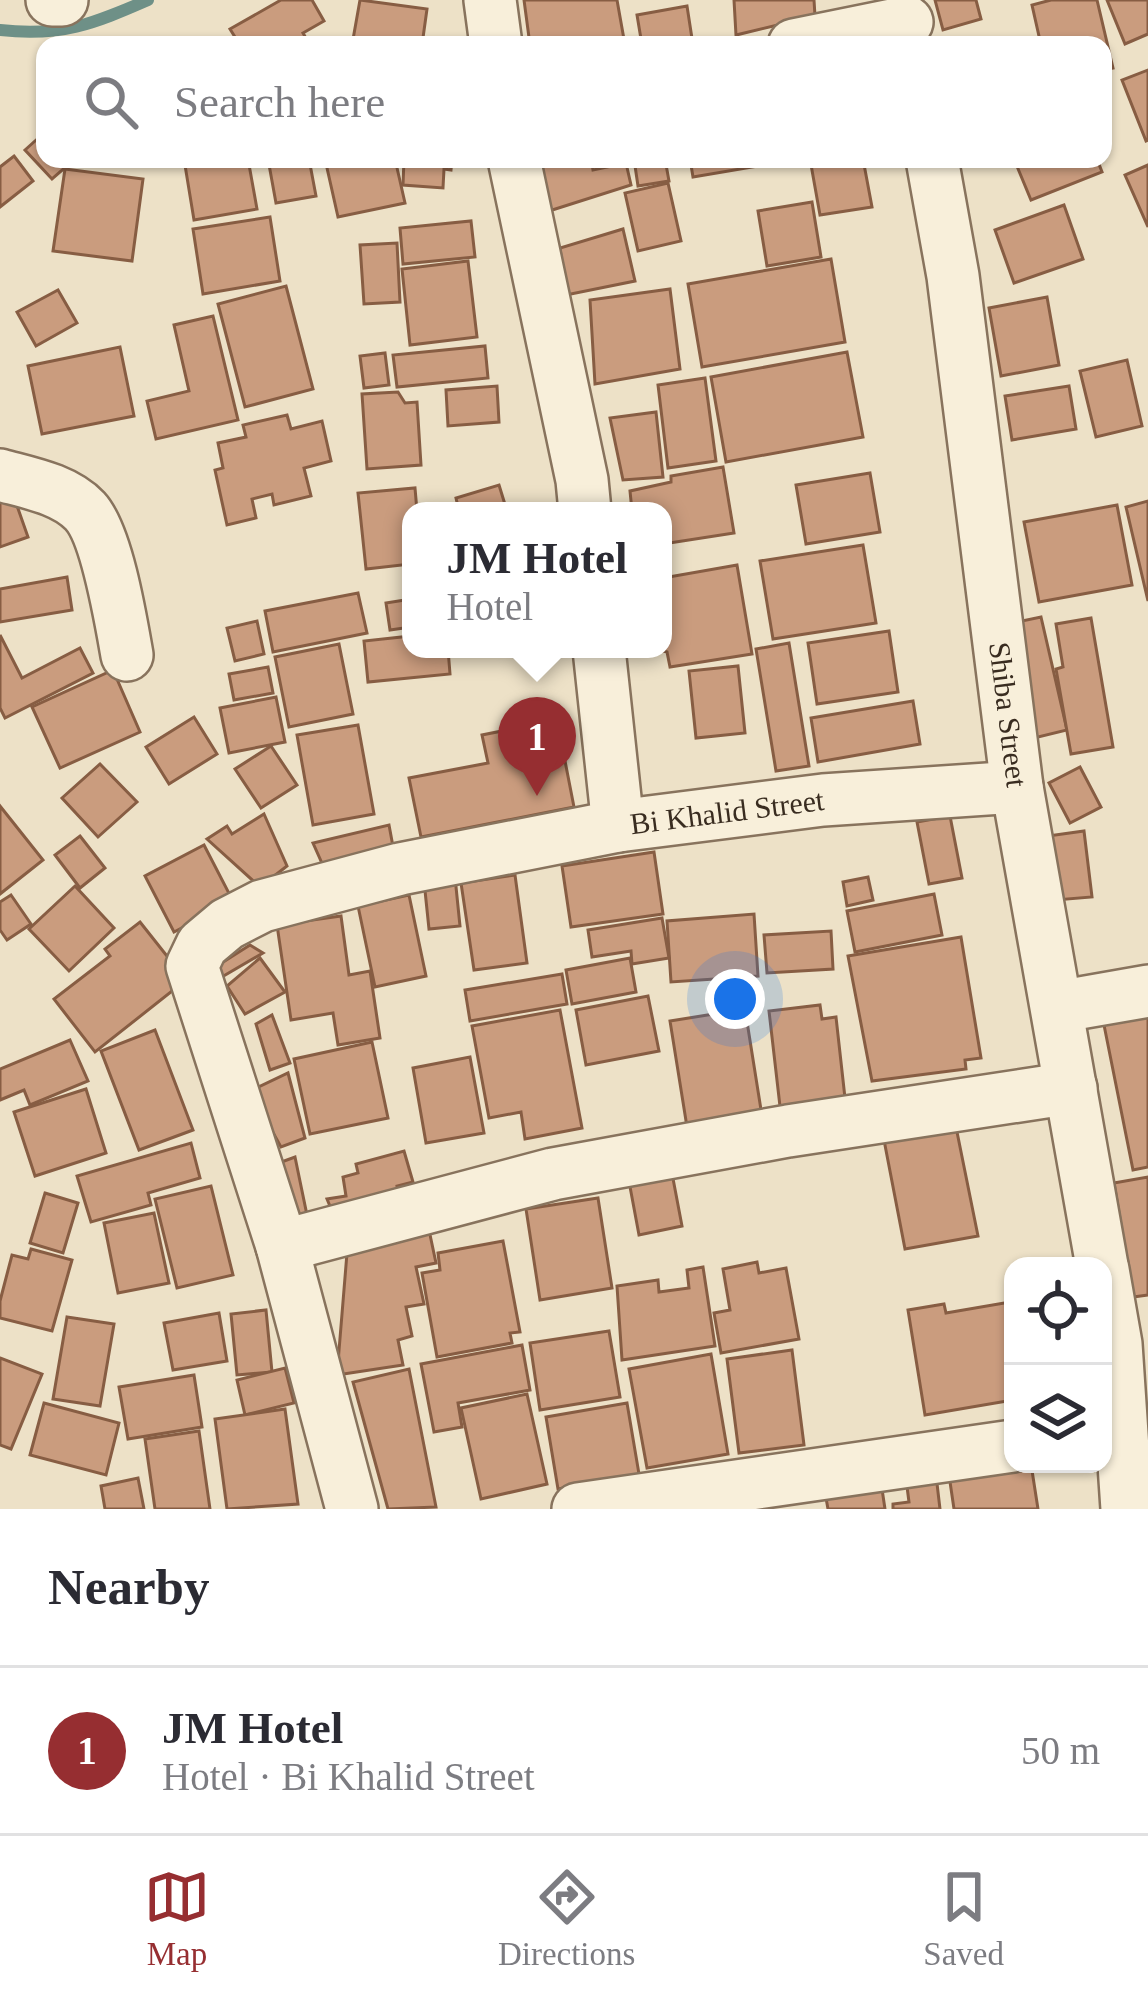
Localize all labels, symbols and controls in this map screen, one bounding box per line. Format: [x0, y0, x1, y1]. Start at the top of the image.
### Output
search box [36, 36, 1112, 168]
icon: search [78, 69, 144, 135]
text: Search here [174, 77, 385, 127]
popup [402, 502, 672, 658]
text: JM Hotel [446, 533, 628, 583]
text: Hotel [446, 585, 533, 628]
street label: Shiba Street [983, 640, 1034, 790]
pin: 1 [498, 697, 576, 796]
street label: Bi Khalid Street [628, 783, 827, 840]
your location [705, 969, 765, 1029]
map controls [1004, 1257, 1112, 1473]
button: locate [1004, 1257, 1112, 1365]
button: layers [1004, 1365, 1112, 1473]
text: Nearby [48, 1559, 209, 1615]
text: JM Hotel [162, 1703, 343, 1753]
text: 1 [77, 1729, 97, 1772]
text: 50 m [1021, 1729, 1100, 1772]
text: Hotel · Bi Khalid Street [162, 1755, 535, 1798]
tab: Map [144, 1864, 210, 1973]
tab: Directions [498, 1864, 635, 1973]
tab: Saved [923, 1864, 1004, 1973]

